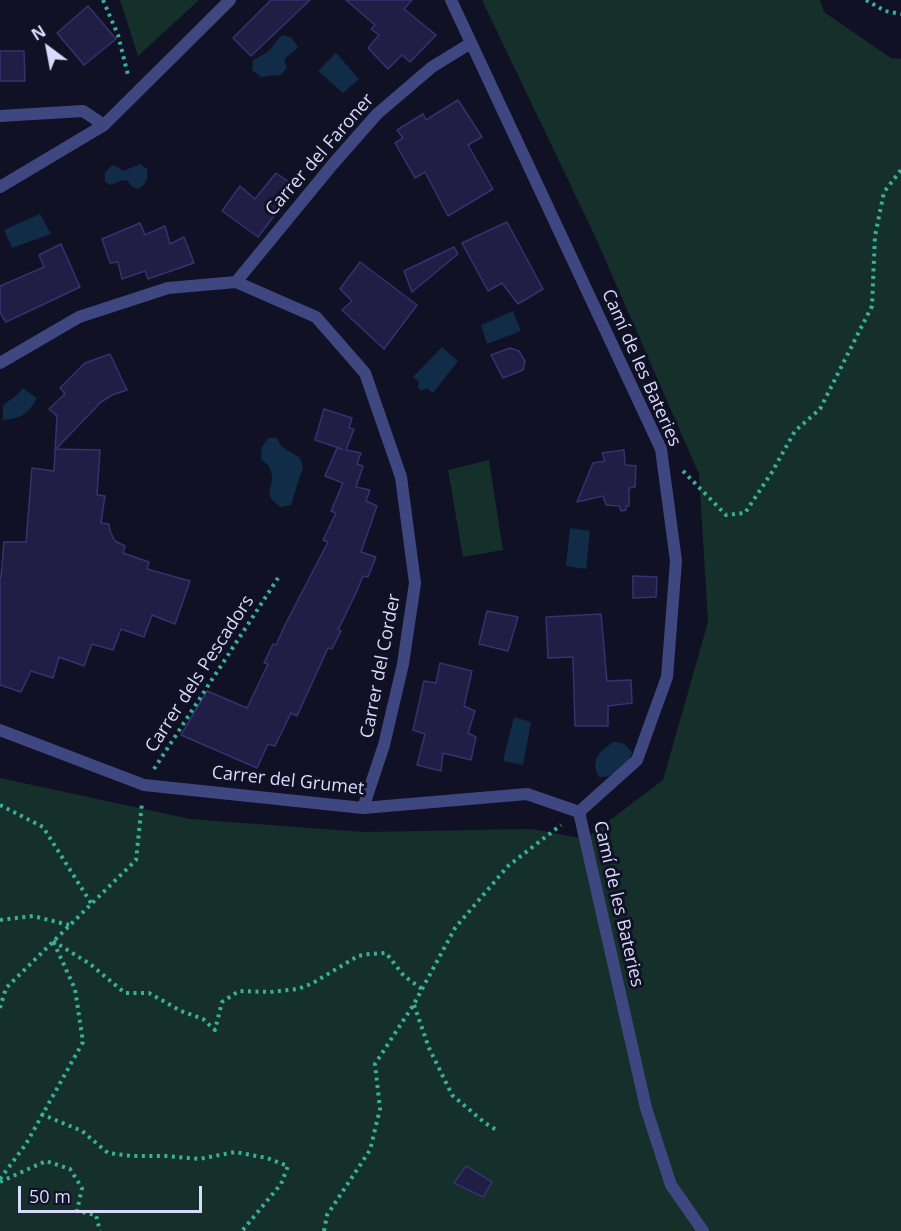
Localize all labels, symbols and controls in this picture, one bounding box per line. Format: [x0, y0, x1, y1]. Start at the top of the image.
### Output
north arrow [18, 18, 78, 78]
text: N [27, 20, 50, 46]
street label: Carrer del Faroner [261, 90, 379, 220]
street label: Camí de les Bateries [597, 286, 685, 450]
street label: Carrer dels Pescadors [141, 591, 259, 757]
street label: Carrer del Corder [356, 592, 406, 740]
street label: Carrer del Grumet [211, 762, 365, 800]
street label: Camí de les Bateries [588, 819, 648, 989]
scale bar [21, 1174, 206, 1212]
text: 50 m [29, 1184, 71, 1208]

